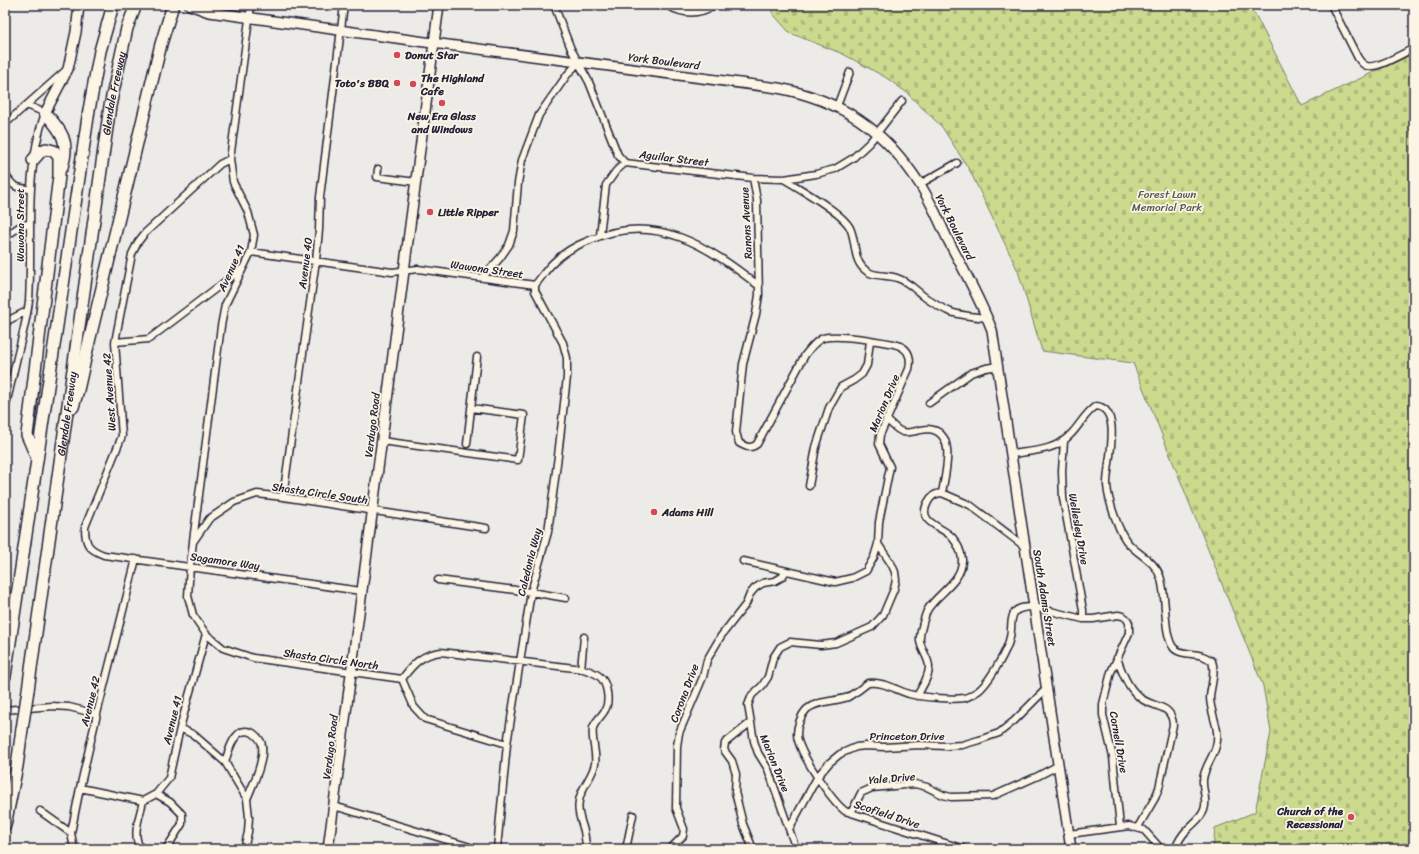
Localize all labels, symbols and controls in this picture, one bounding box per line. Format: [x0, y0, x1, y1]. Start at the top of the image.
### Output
place label: Donut Star [405, 46, 460, 65]
street label: York Boulevard [627, 48, 702, 75]
street label: Glendale Freeway [97, 49, 132, 136]
marker: Donut Star [392, 50, 402, 60]
place label: The Highland Cafe [420, 69, 485, 101]
place label: Toto's BBQ [335, 74, 390, 93]
marker: Toto's BBQ [392, 78, 402, 88]
marker: The Highland Cafe [408, 79, 418, 89]
marker: New Era Glass and Windows [437, 98, 447, 108]
place label: New Era Glass and Windows [407, 107, 477, 139]
street label: Aguilar Street [637, 145, 710, 172]
park label: Forest Lawn Memorial Park [1132, 185, 1202, 217]
street label: Ranons Avenue [735, 186, 758, 259]
street label: Wawona Street [11, 188, 30, 262]
street label: York Boulevard [930, 191, 980, 265]
place label: Little Ripper [438, 203, 500, 222]
marker: Little Ripper [425, 207, 435, 217]
street label: Avenue 40 [293, 236, 318, 291]
street label: Avenue 41 [212, 241, 250, 296]
street label: Wawona Street [449, 255, 525, 284]
street label: West Avenue 42 [97, 352, 122, 432]
street label: Glendale Freeway [52, 370, 83, 457]
street label: Marion Drive [864, 371, 905, 435]
street label: Verdugo Road [359, 390, 386, 458]
street label: Shasta Circle South [271, 477, 369, 510]
street label: Wellesley Drive [1063, 492, 1094, 567]
place label: Adams Hill [661, 503, 714, 522]
marker: Adams Hill [649, 507, 659, 517]
street label: Caledonia Way [512, 526, 547, 598]
street label: Sagamore Way [189, 547, 261, 576]
street label: South Adams Street [1027, 548, 1062, 648]
street label: Shasta Circle North [282, 643, 380, 676]
street label: Corona Drive [665, 661, 705, 725]
street label: Avenue 42 [75, 673, 106, 729]
street label: Avenue 41 [157, 694, 188, 747]
street label: Cornell Drive [1104, 710, 1133, 775]
street label: Verdugo Road [317, 712, 344, 780]
street label: Princeton Drive [869, 727, 945, 746]
street label: Marion Drive [754, 731, 795, 795]
street label: Yale Drive [868, 767, 917, 790]
street label: Scofield Drive [851, 795, 923, 834]
place label: Church of the Recessional [1276, 802, 1344, 834]
marker: Church of the Recessional [1346, 812, 1356, 822]

